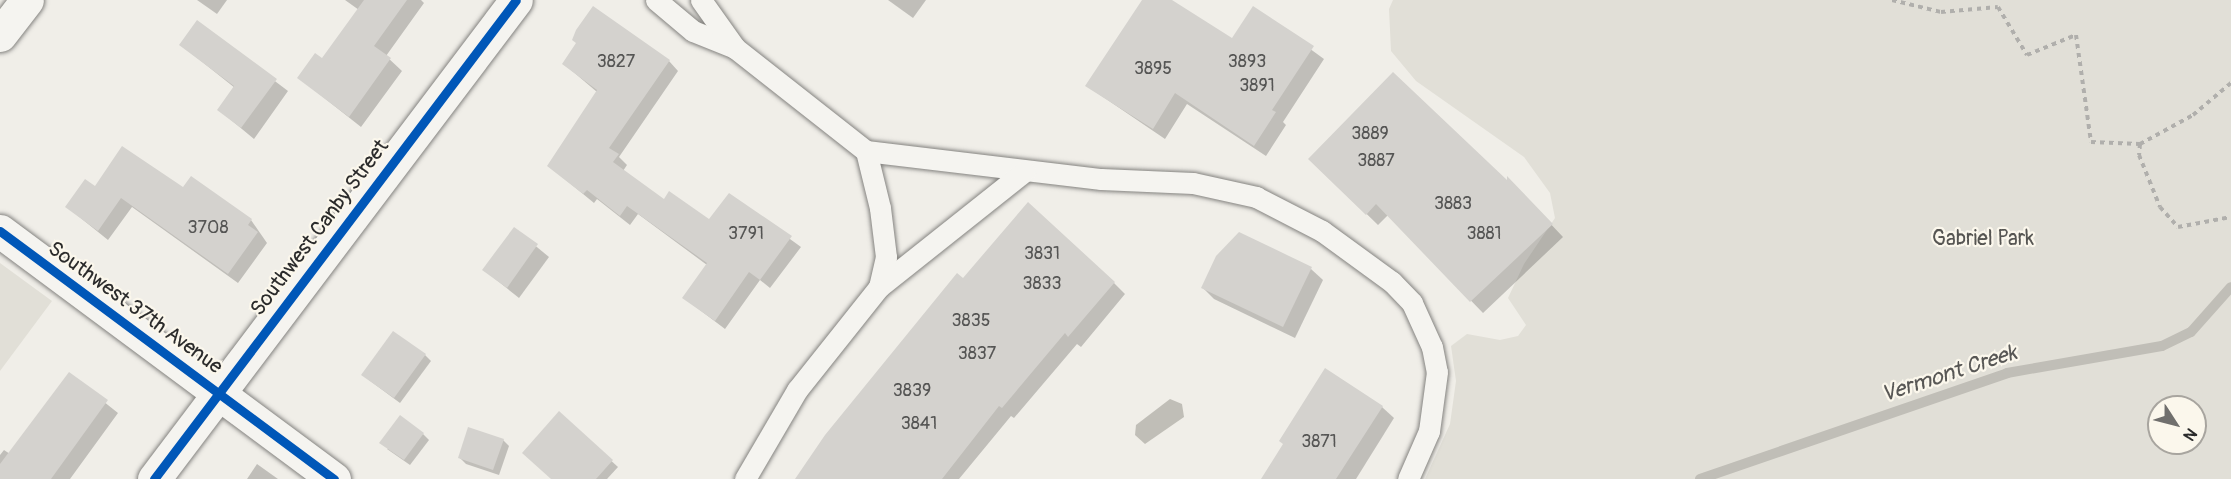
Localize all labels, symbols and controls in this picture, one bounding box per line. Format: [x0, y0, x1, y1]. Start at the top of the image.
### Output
house number: 3827 [597, 51, 635, 73]
house number: 3893 [1228, 51, 1266, 73]
house number: 3895 [1134, 58, 1172, 80]
house number: 3891 [1239, 75, 1275, 97]
house number: 3889 [1351, 123, 1389, 145]
street label: Southwest Canby Street [246, 135, 394, 321]
house number: 3887 [1357, 150, 1395, 172]
house number: 3883 [1434, 193, 1472, 215]
house number: 3708 [188, 217, 228, 239]
house number: 3791 [728, 223, 764, 245]
house number: 3881 [1466, 223, 1502, 245]
park label: Gabriel Park [1932, 226, 2034, 252]
street label: Southwest 37th Avenue [43, 236, 227, 380]
house number: 3831 [1024, 243, 1060, 265]
house number: 3833 [1022, 273, 1062, 295]
house number: 3835 [952, 310, 990, 332]
water label: Vermont Creek [1878, 340, 2020, 408]
house number: 3837 [958, 343, 996, 365]
house number: 3839 [893, 380, 931, 402]
north arrow [2147, 395, 2207, 455]
house number: 3841 [901, 413, 937, 435]
text: N [2179, 424, 2201, 445]
house number: 3871 [1301, 431, 1337, 453]

